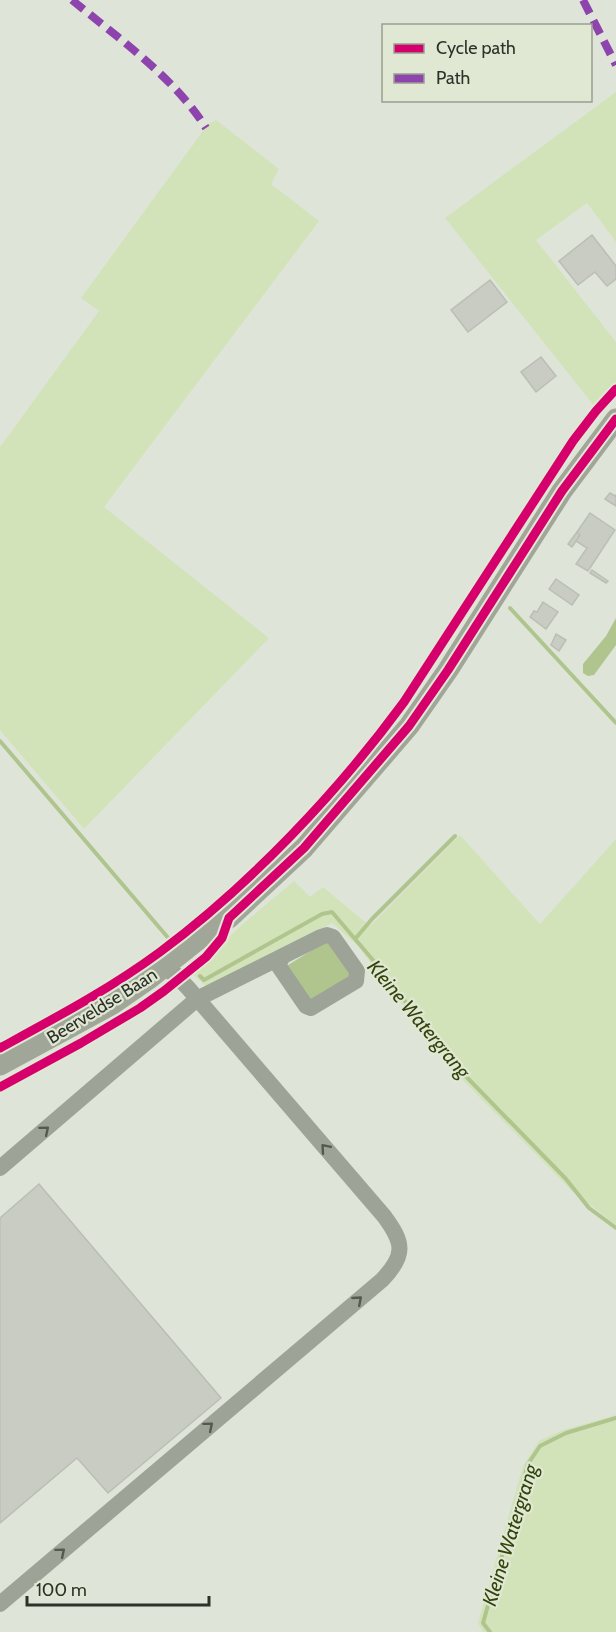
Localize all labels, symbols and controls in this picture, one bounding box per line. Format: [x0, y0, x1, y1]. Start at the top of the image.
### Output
legend [382, 24, 592, 102]
text: Cycle path [436, 37, 516, 59]
text: Path [436, 67, 470, 89]
water label: Kleine Watergrang [363, 955, 476, 1084]
street label: Beerveldse Baan [43, 963, 161, 1049]
one-way arrow [38, 1127, 49, 1138]
one-way arrow [321, 1144, 332, 1155]
one-way arrow [351, 1296, 362, 1307]
one-way arrow [202, 1422, 213, 1433]
water label: Kleine Watergrang [477, 1460, 543, 1609]
one-way arrow [54, 1548, 65, 1559]
scale bar [27, 1569, 208, 1607]
text: 100 m [36, 1579, 87, 1601]

